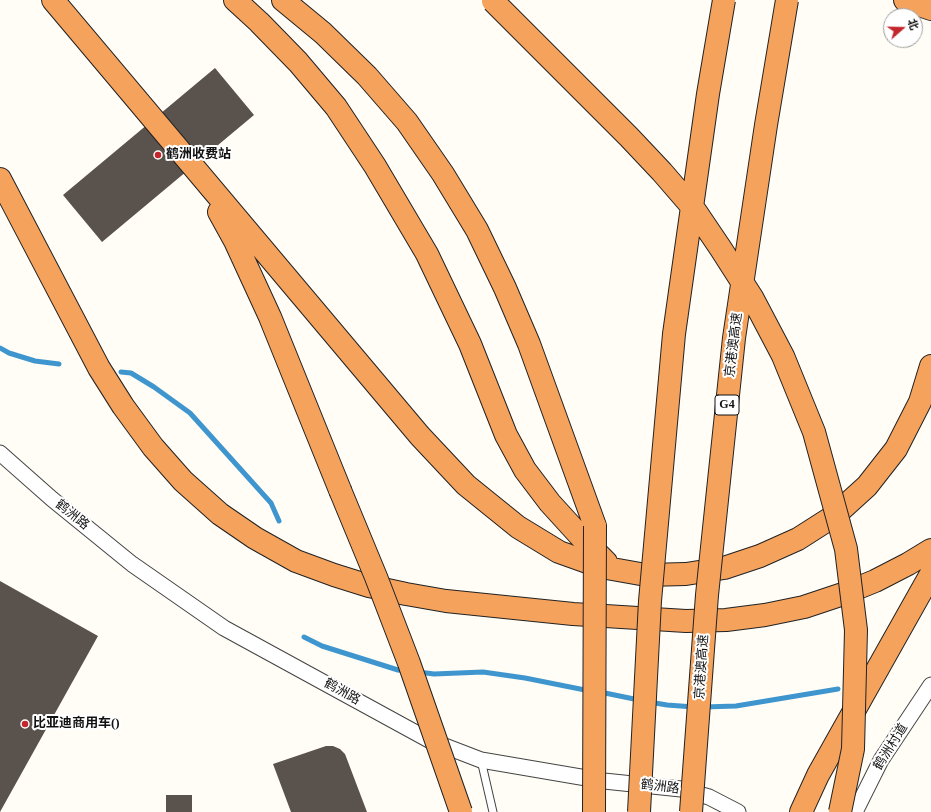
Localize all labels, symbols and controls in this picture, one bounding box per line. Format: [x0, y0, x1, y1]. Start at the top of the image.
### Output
north arrow [883, 8, 923, 48]
text: 北 [906, 17, 921, 31]
place label: 鹤洲收费站 [166, 147, 231, 163]
marker: 鹤洲收费站 [153, 150, 163, 160]
street label: 京港澳高速 [722, 312, 746, 378]
road number: G4 [715, 395, 739, 415]
street label: 鹤洲路 [52, 497, 92, 533]
street label: 京港澳高速 [692, 634, 712, 700]
street label: 鹤洲路 [321, 676, 363, 708]
place label: 比亚迪商用车() [33, 716, 120, 732]
marker: 比亚迪商用车() [20, 719, 30, 729]
street label: 鹤洲村道 [871, 721, 911, 773]
street label: 鹤洲路 [640, 777, 680, 797]

